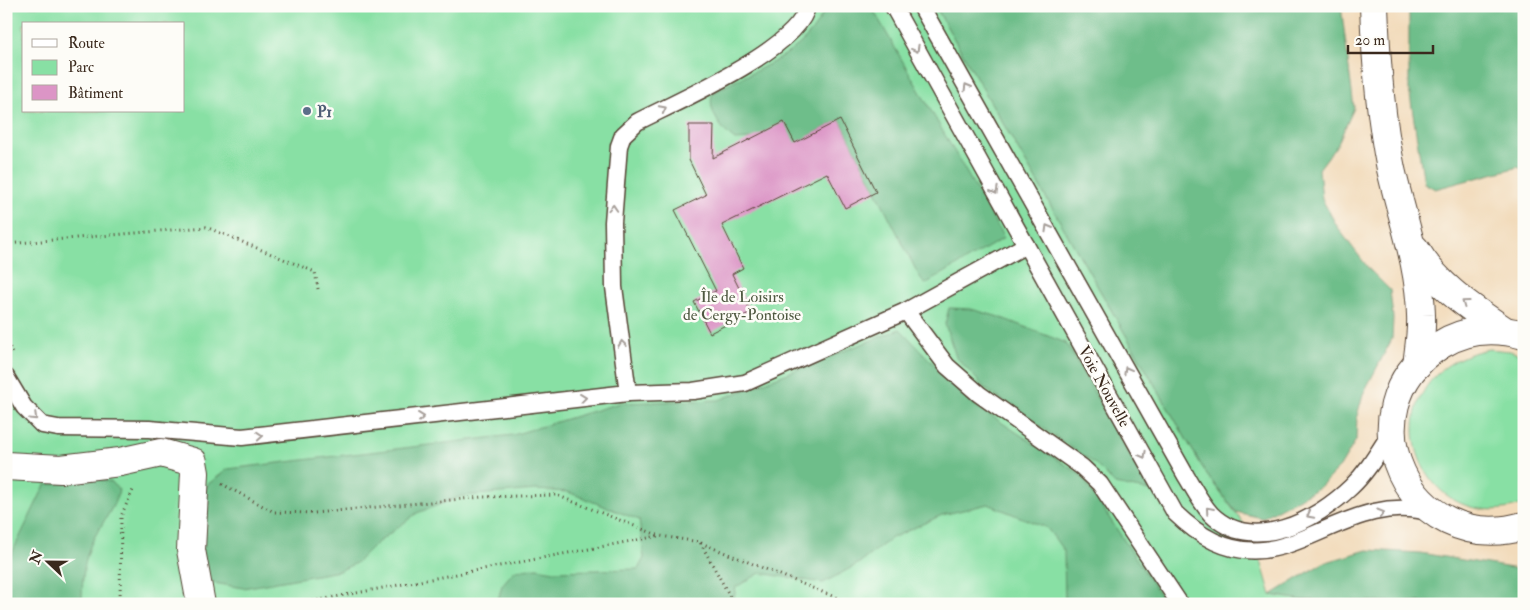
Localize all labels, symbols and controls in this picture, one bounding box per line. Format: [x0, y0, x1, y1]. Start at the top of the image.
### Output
legend [22, 22, 185, 112]
scale bar [1348, 22, 1432, 54]
text: 20 m [1355, 31, 1385, 50]
text: Route [68, 34, 105, 53]
one-way arrow [910, 43, 920, 52]
text: Parc [68, 58, 94, 77]
text: Bâtiment [68, 84, 123, 103]
one-way arrow [964, 84, 974, 93]
place label: P1 [317, 102, 332, 122]
marker: P1 [301, 105, 313, 117]
one-way arrow [658, 105, 667, 115]
one-way arrow [989, 185, 999, 194]
one-way arrow [608, 204, 619, 212]
one-way arrow [1044, 225, 1054, 234]
park label: Île de Loisirs de Cergy-Pontoise [683, 287, 801, 325]
one-way arrow [1462, 301, 1471, 309]
one-way arrow [617, 340, 628, 348]
street label: Voie Nouvelle [1074, 342, 1135, 431]
one-way arrow [1124, 367, 1134, 376]
one-way arrow [579, 393, 587, 404]
one-way arrow [28, 411, 37, 420]
one-way arrow [418, 412, 426, 423]
one-way arrow [256, 431, 264, 442]
one-way arrow [1137, 450, 1147, 459]
one-way arrow [1206, 507, 1215, 516]
one-way arrow [1307, 509, 1316, 519]
one-way arrow [1376, 509, 1385, 519]
north arrow [22, 538, 72, 588]
text: N [26, 548, 47, 567]

